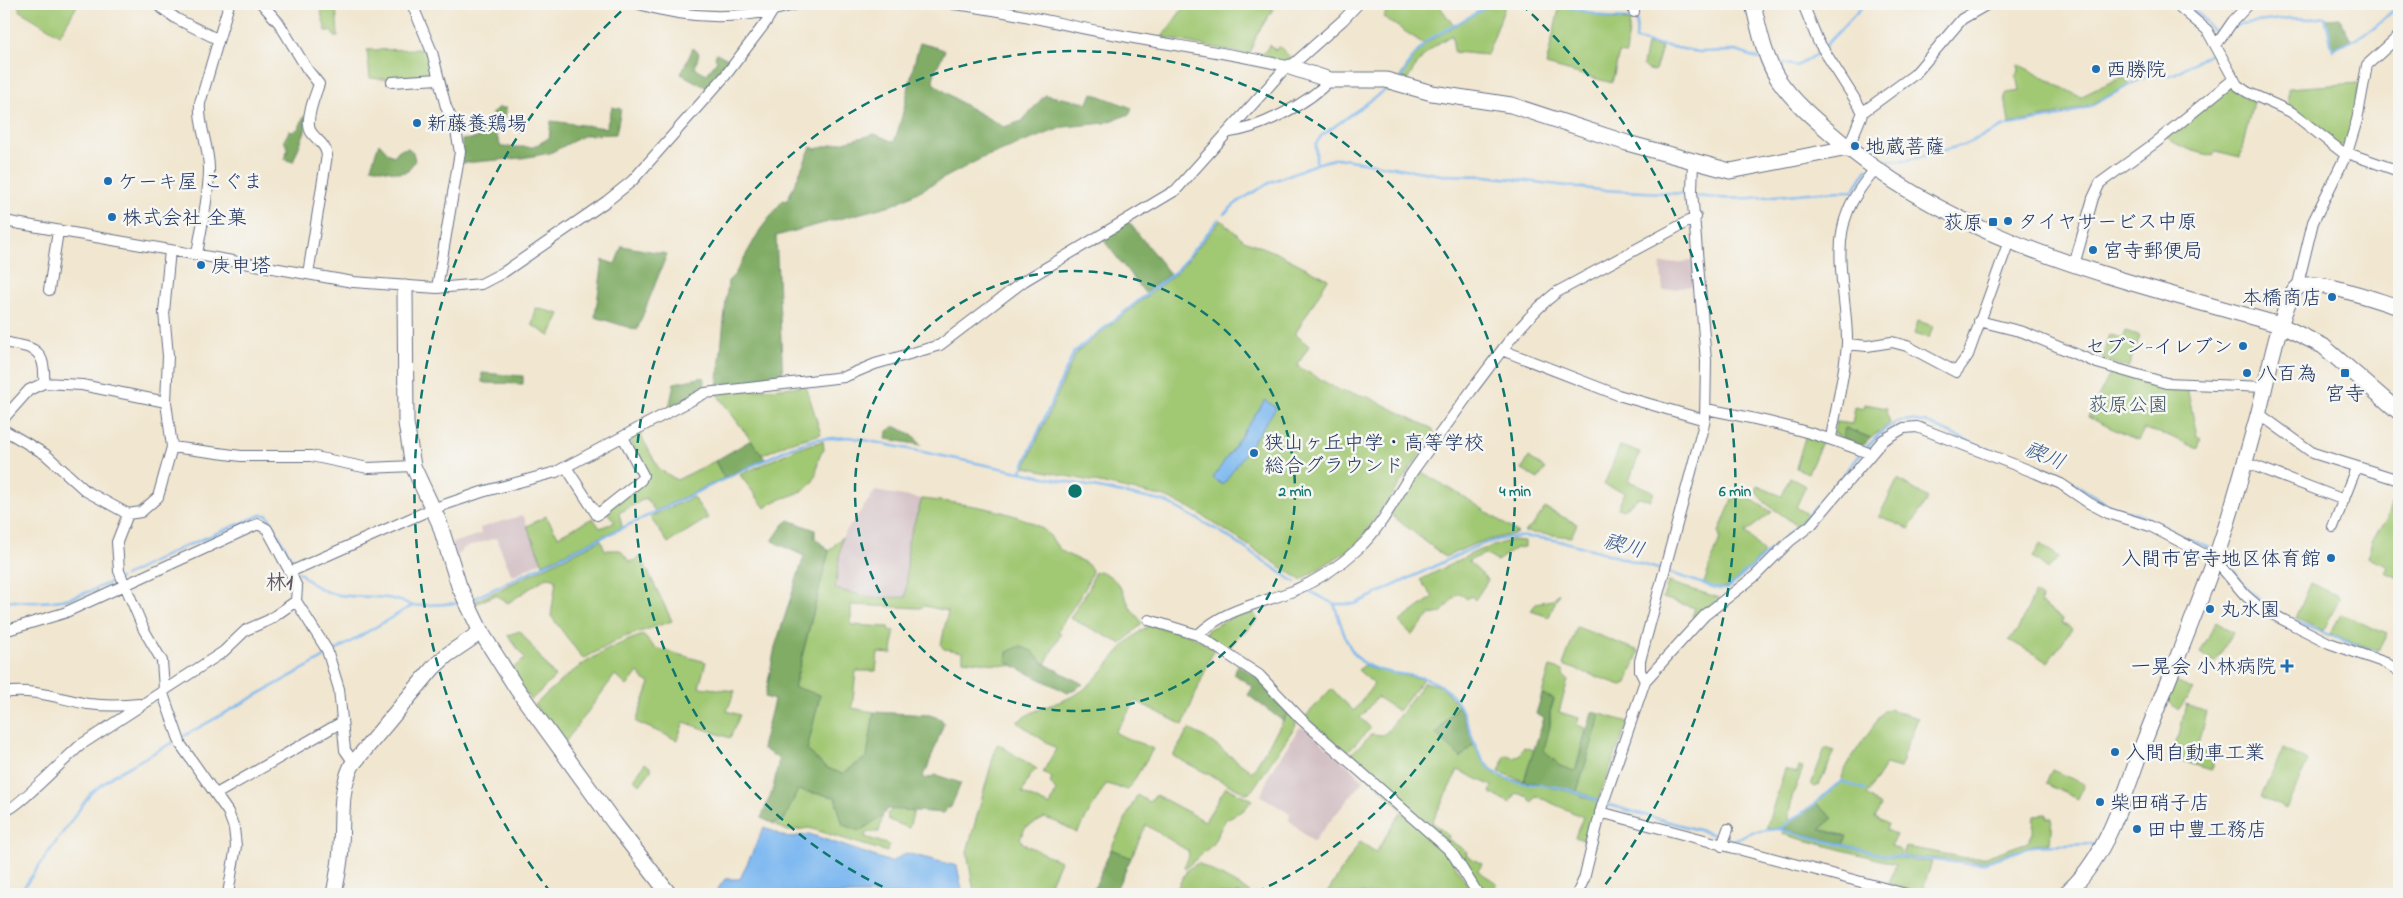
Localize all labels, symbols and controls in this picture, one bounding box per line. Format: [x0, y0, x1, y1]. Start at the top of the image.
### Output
place label: 西勝院 [2106, 57, 2166, 86]
marker: 西勝院 [2090, 63, 2102, 75]
place label: 新藤養鶏場 [427, 111, 527, 140]
marker: 新藤養鶏場 [411, 117, 423, 129]
place label: 地蔵菩薩 [1865, 134, 1945, 163]
marker: 地蔵菩薩 [1849, 140, 1861, 152]
place label: ケーキ屋 こぐま [118, 169, 263, 198]
marker: ケーキ屋 こぐま [102, 175, 114, 187]
place label: 株式会社 全菓 [122, 205, 247, 234]
place label: タイヤサービス中原 [2018, 209, 2197, 238]
place label: 荻原 [1943, 210, 1983, 239]
marker: 株式会社 全菓 [106, 211, 118, 223]
marker: タイヤサービス中原 [2002, 215, 2014, 227]
marker: 荻原 [1987, 216, 1999, 228]
place label: 宮寺郵便局 [2103, 238, 2203, 267]
marker: 宮寺郵便局 [2087, 244, 2099, 256]
place label: 庚申塔 [211, 253, 271, 282]
marker: 庚申塔 [195, 259, 207, 271]
place label: 本橋商店 [2242, 285, 2322, 314]
marker: 本橋商店 [2326, 291, 2338, 303]
place label: セブン-イレブン [2086, 334, 2233, 363]
marker: セブン-イレブン [2237, 340, 2249, 352]
place label: 八百為 [2257, 361, 2317, 390]
marker: 八百為 [2241, 367, 2253, 379]
marker: 宮寺 [2339, 367, 2351, 379]
place label: 宮寺 [2325, 381, 2365, 410]
park label: 荻原公園 [2088, 392, 2168, 421]
place label: 狭山ヶ丘中学・高等学校 総合グラウンド [1264, 430, 1484, 482]
water label: 禊川 [2019, 435, 2069, 479]
marker: 狭山ヶ丘中学・高等学校 総合グラウンド [1248, 447, 1260, 459]
text: 2 min [1278, 481, 1312, 503]
text: 4 min [1498, 481, 1531, 503]
text: 6 min [1718, 481, 1752, 503]
centre of rings [1066, 482, 1084, 500]
water label: 禊川 [1599, 527, 1648, 567]
place label: 入間市宮寺地区体育館 [2121, 546, 2321, 575]
marker: 入間市宮寺地区体育館 [2325, 552, 2337, 564]
district label: 林1 [265, 569, 293, 599]
place label: 丸水園 [2220, 597, 2280, 626]
marker: 丸水園 [2204, 603, 2216, 615]
place label: 一晃会 小林病院 [2131, 654, 2276, 683]
marker: 一晃会 小林病院 [2280, 659, 2294, 673]
place label: 入間自動車工業 [2125, 740, 2265, 769]
marker: 入間自動車工業 [2109, 746, 2121, 758]
place label: 柴田硝子店 [2110, 790, 2210, 819]
marker: 柴田硝子店 [2094, 796, 2106, 808]
place label: 田中豊工務店 [2147, 817, 2267, 846]
marker: 田中豊工務店 [2131, 823, 2143, 835]

